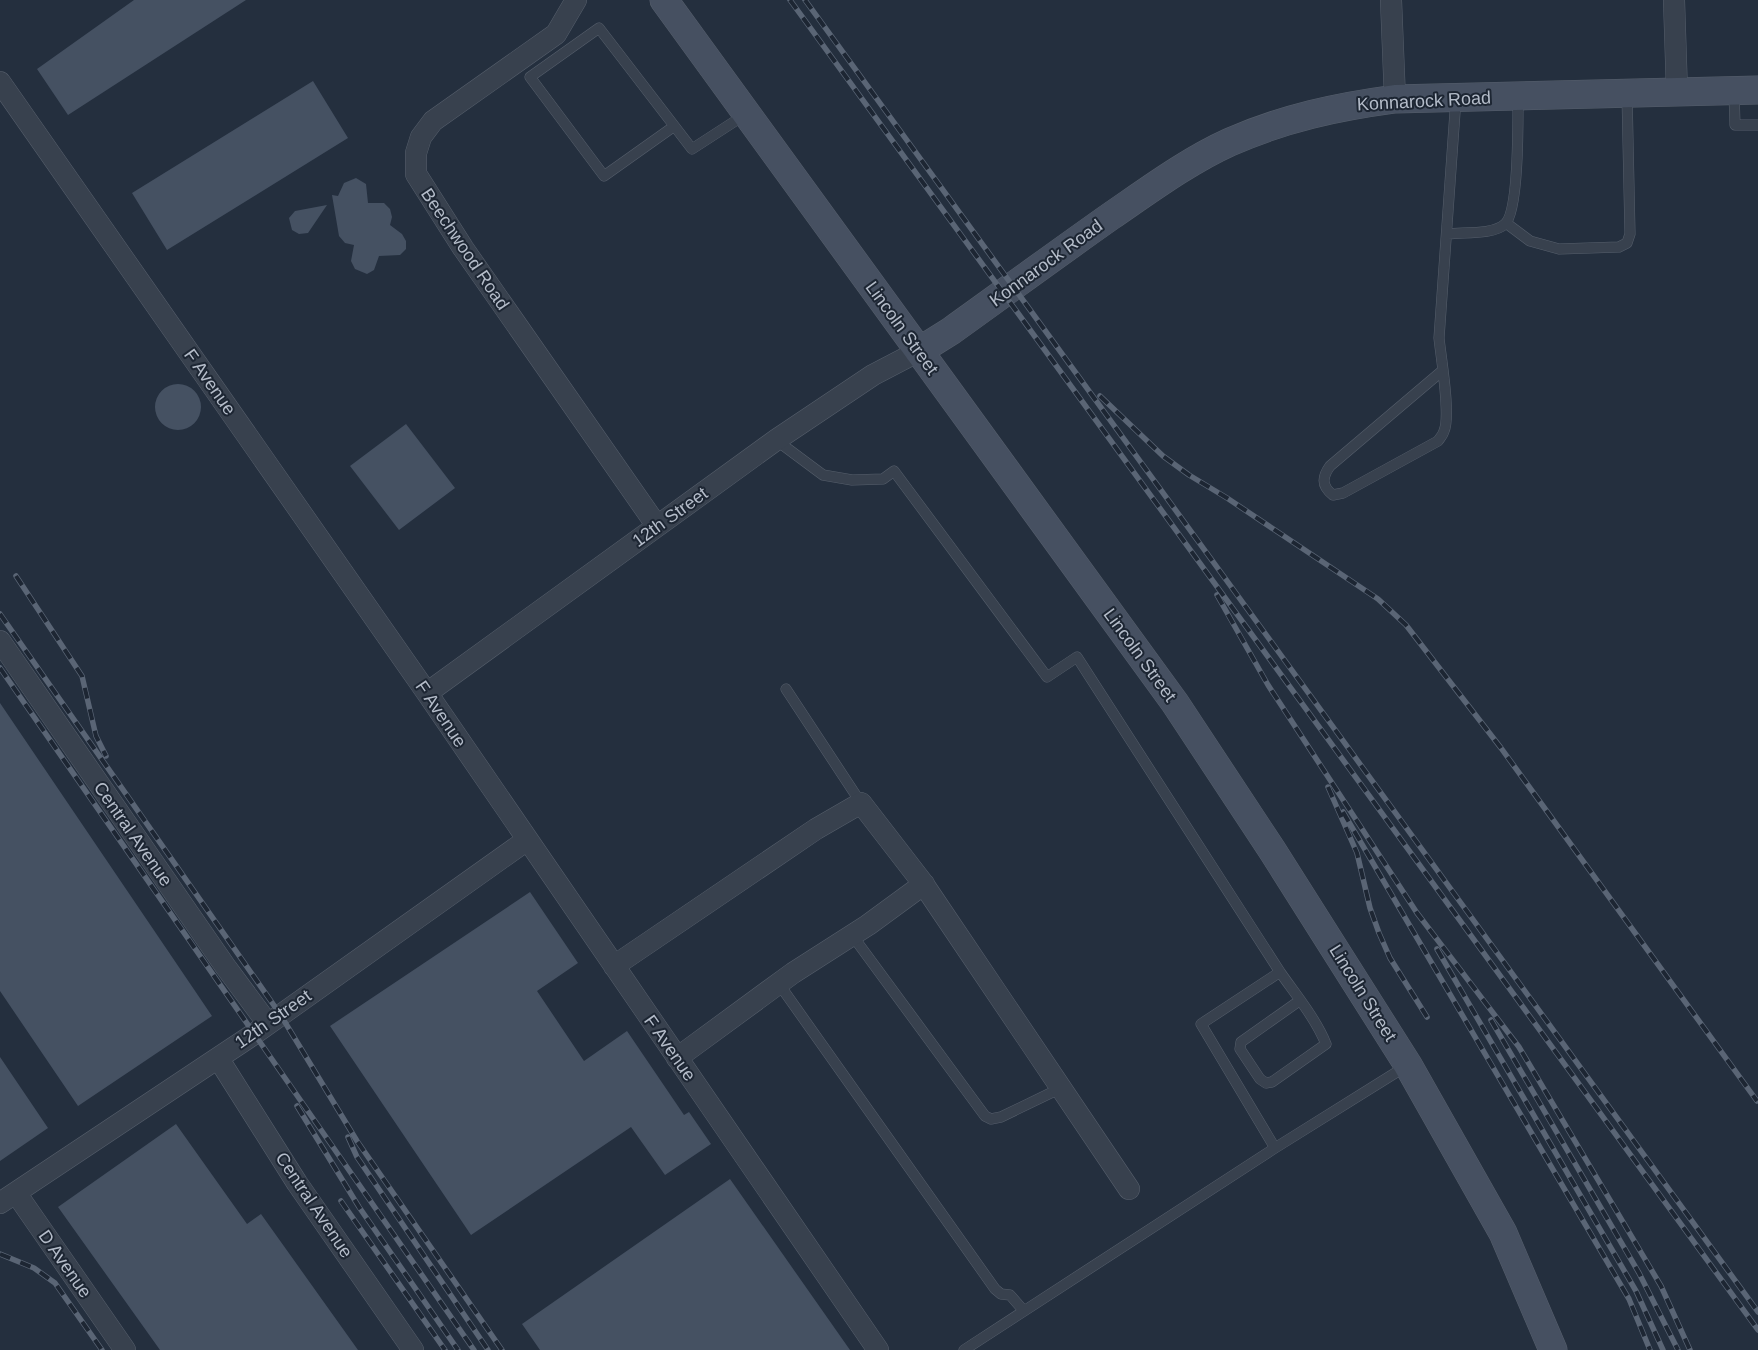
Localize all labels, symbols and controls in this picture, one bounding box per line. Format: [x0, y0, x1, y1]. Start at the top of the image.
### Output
street label: Konnarock Road [1357, 88, 1491, 114]
street label: Beechwood Road [417, 185, 513, 313]
street label: Konnarock Road [986, 216, 1106, 310]
street label: Lincoln Street [862, 278, 942, 378]
street label: F Avenue [180, 345, 240, 419]
street label: 12th Street [629, 483, 711, 551]
street label: Lincoln Street [1100, 605, 1180, 705]
street label: F Avenue [412, 677, 470, 751]
street label: Central Avenue [90, 778, 176, 890]
street label: Lincoln Street [1325, 941, 1401, 1045]
street label: 12th Street [231, 986, 315, 1052]
street label: F Avenue [640, 1011, 700, 1085]
street label: Central Avenue [271, 1149, 357, 1261]
street label: D Avenue [35, 1226, 95, 1302]

